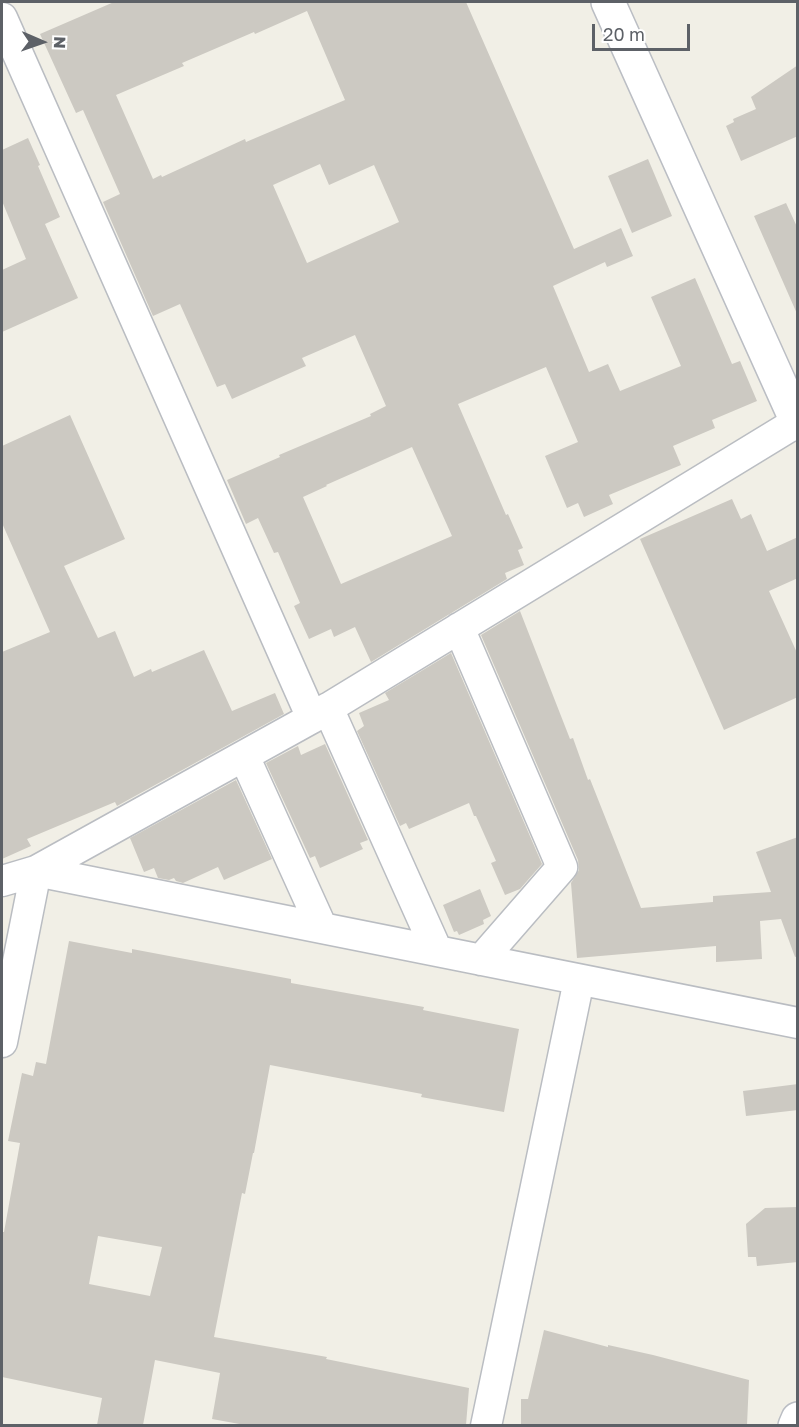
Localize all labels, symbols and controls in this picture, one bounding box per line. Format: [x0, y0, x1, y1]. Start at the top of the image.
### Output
north arrow [12, 12, 72, 72]
scale bar [595, 12, 692, 50]
text: 20 m [603, 23, 645, 45]
text: N [50, 36, 70, 49]

